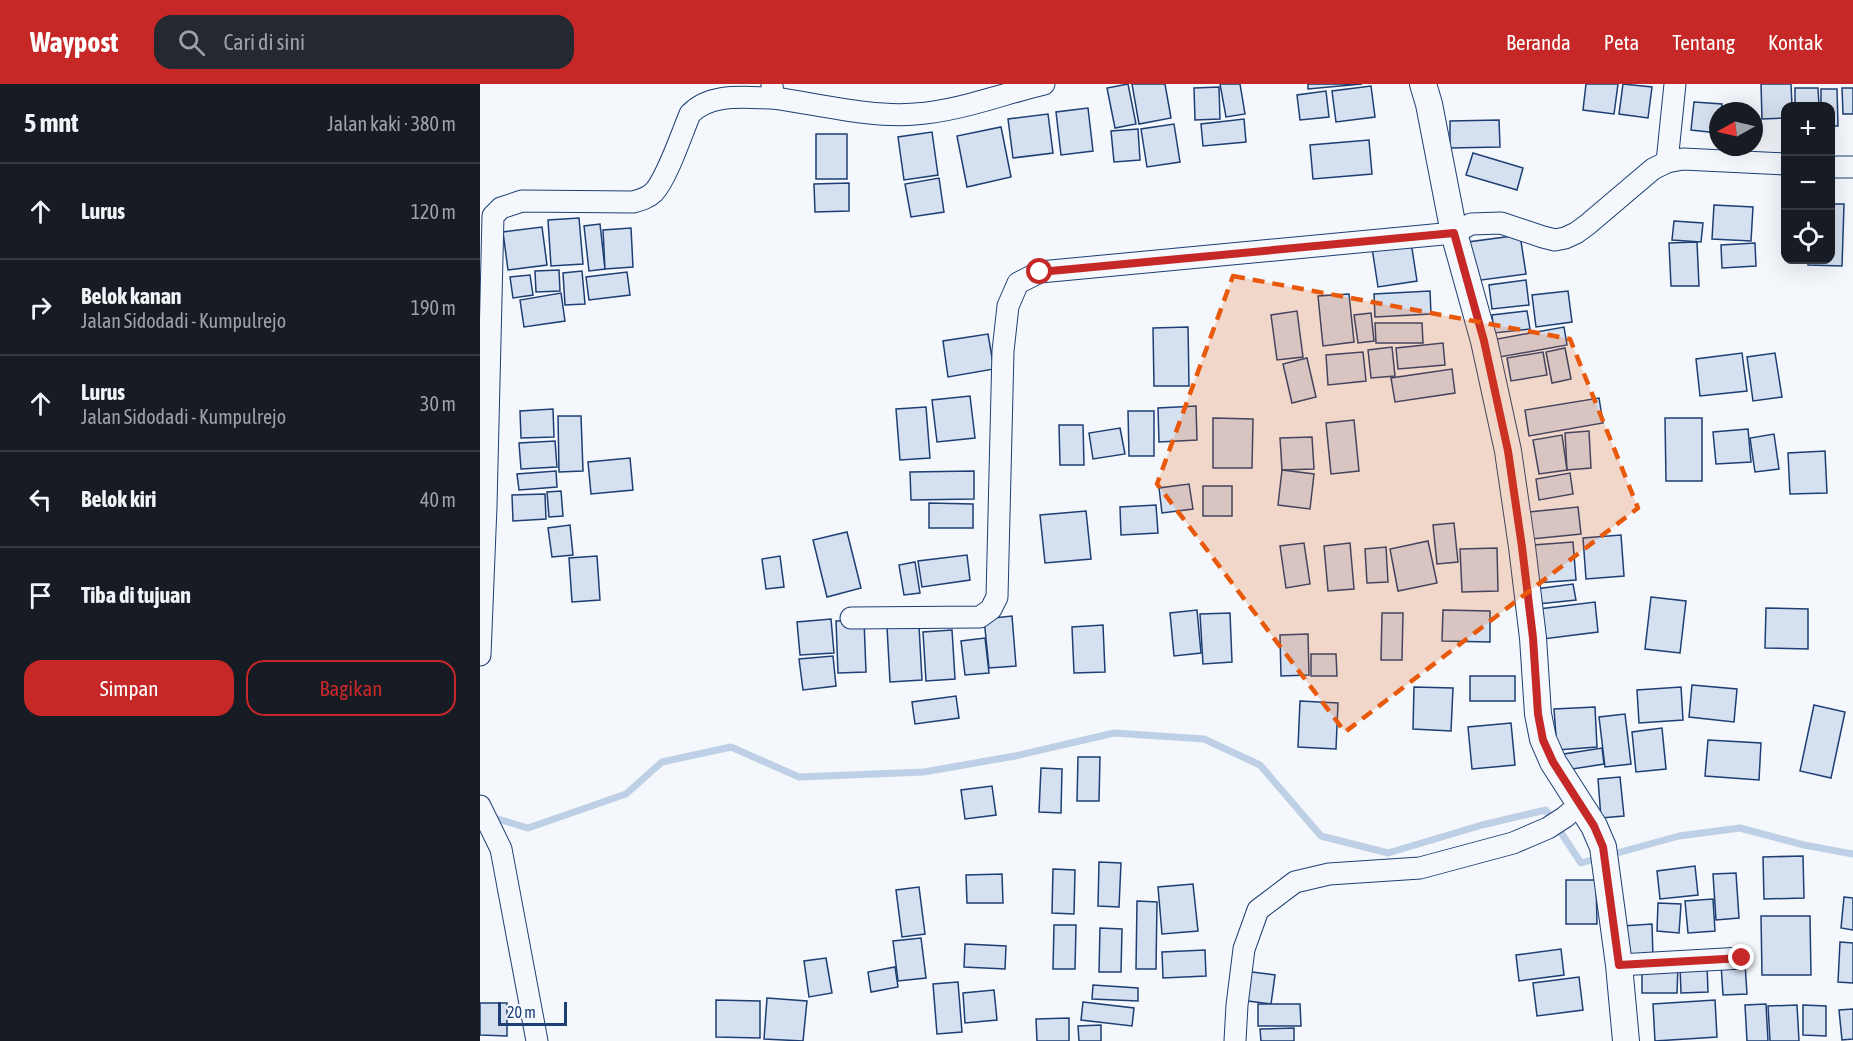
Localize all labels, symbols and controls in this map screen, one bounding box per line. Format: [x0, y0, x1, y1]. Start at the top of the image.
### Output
search box [154, 15, 574, 69]
text: Waypost [30, 26, 118, 58]
icon: search [175, 26, 208, 59]
text: Cari di sini [223, 29, 305, 55]
text: Beranda [1506, 30, 1571, 54]
text: Peta [1604, 30, 1639, 54]
text: Tentang [1672, 30, 1735, 54]
text: Kontak [1768, 30, 1823, 54]
north arrow [1709, 102, 1763, 156]
map controls [1781, 102, 1835, 264]
button: + [1781, 102, 1835, 156]
text: 5 mnt [24, 108, 79, 138]
text: Jalan kaki · 380 m [327, 112, 456, 135]
button: − [1781, 156, 1835, 210]
icon: ahead [24, 195, 57, 228]
text: Lurus [81, 198, 125, 224]
text: 120 m [411, 200, 456, 223]
button: locate [1781, 210, 1835, 264]
route start [1026, 258, 1052, 284]
text: Belok kanan [81, 283, 182, 309]
icon: right [24, 291, 57, 324]
text: 190 m [411, 296, 456, 319]
text: Jalan Sidodadi - Kumpulrejo [81, 309, 286, 332]
text: Lurus [81, 379, 125, 405]
icon: ahead [24, 387, 57, 420]
text: 30 m [420, 392, 456, 415]
text: Jalan Sidodadi - Kumpulrejo [81, 405, 286, 428]
icon: left [24, 483, 57, 516]
text: Belok kiri [81, 486, 156, 512]
text: 40 m [420, 488, 456, 511]
icon: arrive [24, 579, 57, 612]
text: Tiba di tujuan [81, 582, 191, 608]
button: Simpan [24, 660, 234, 716]
button: Bagikan [246, 660, 456, 716]
route end [1728, 944, 1754, 970]
scale bar [498, 999, 567, 1026]
text: 20 m [507, 1003, 536, 1021]

